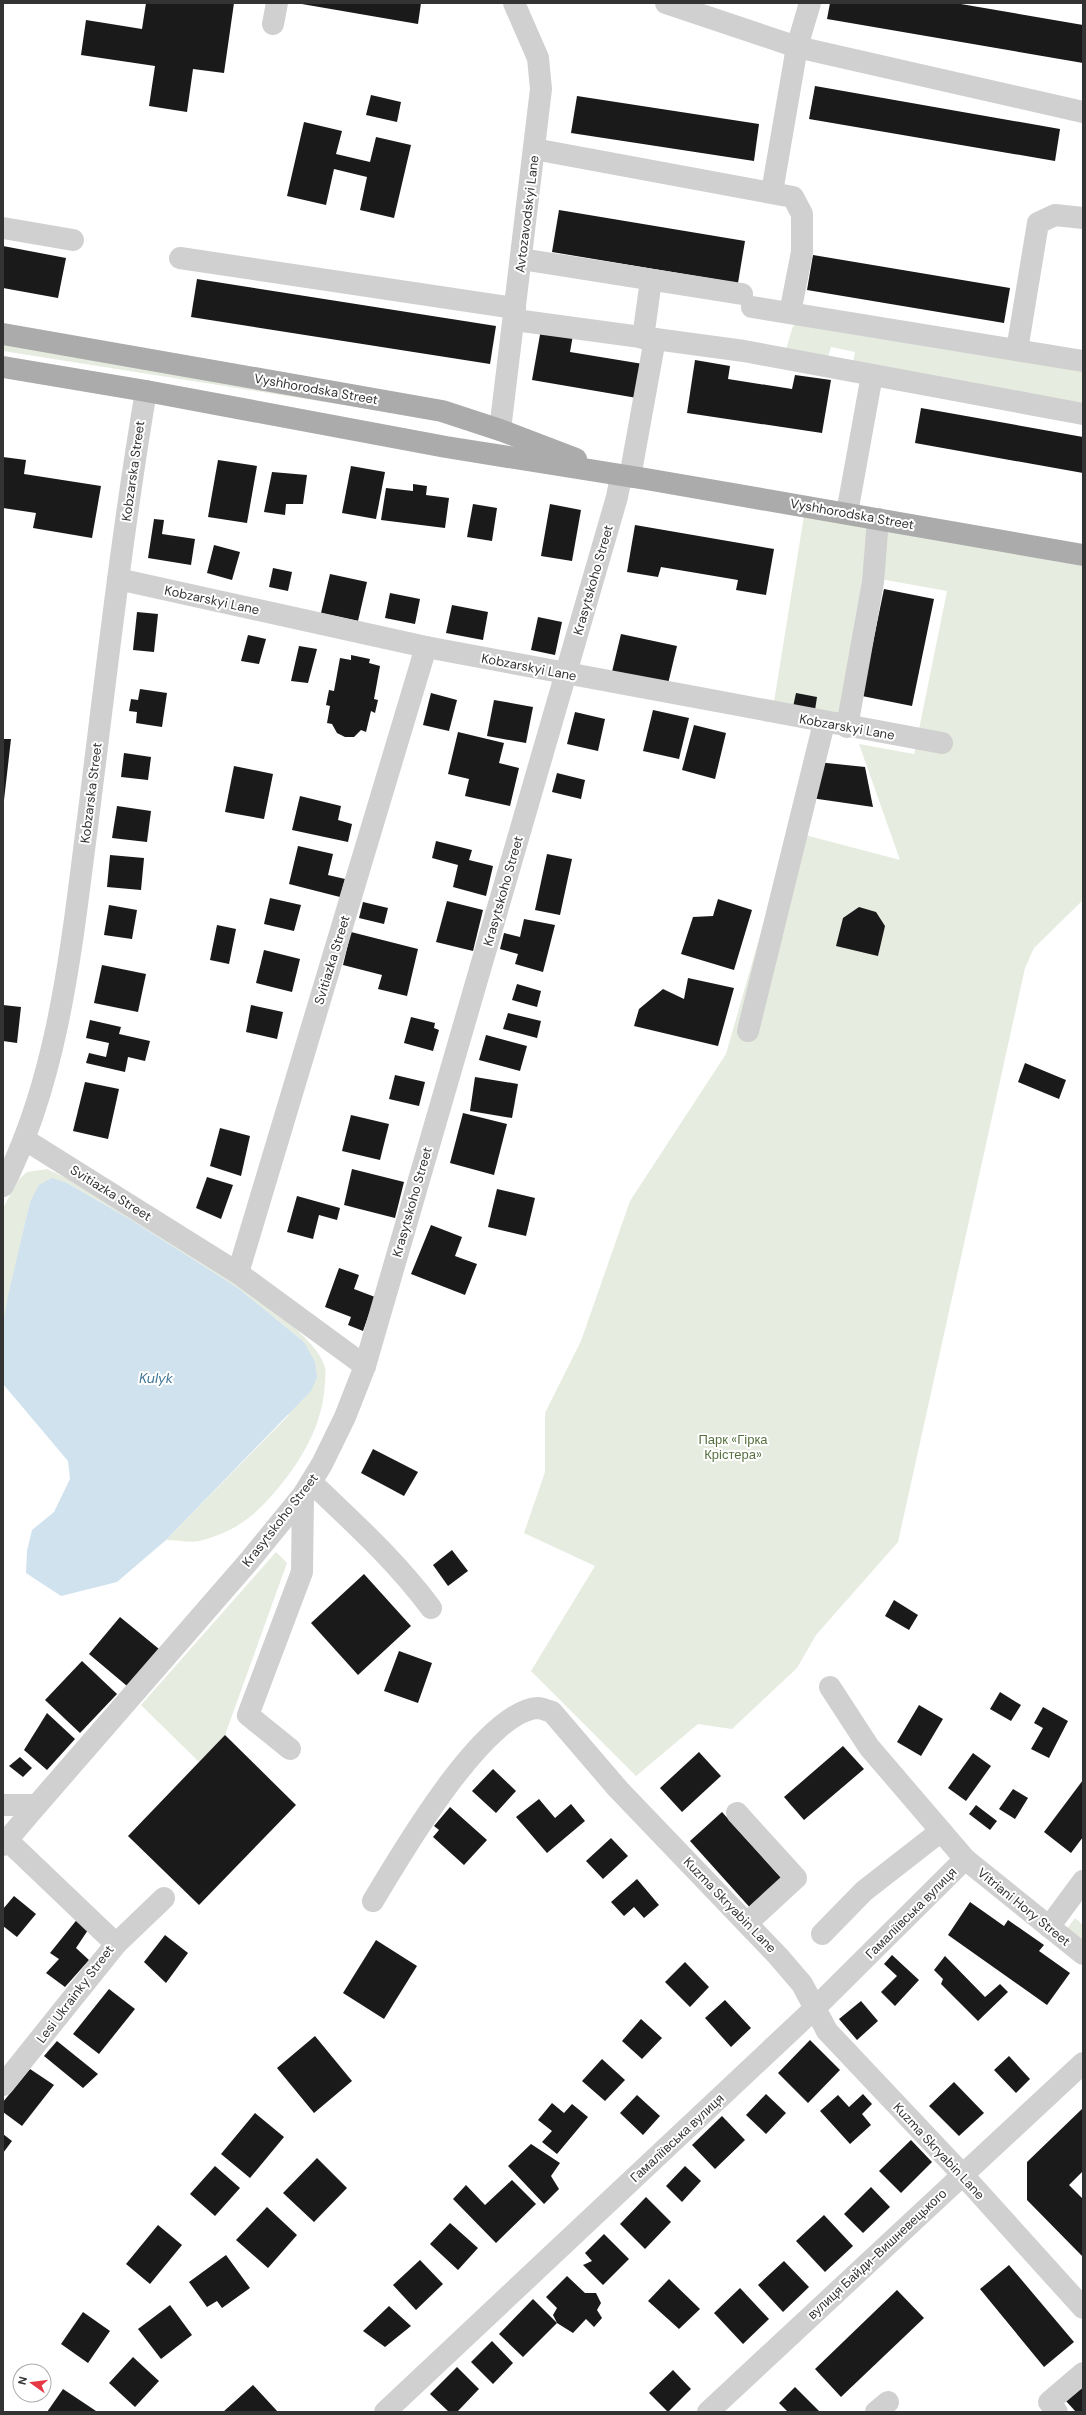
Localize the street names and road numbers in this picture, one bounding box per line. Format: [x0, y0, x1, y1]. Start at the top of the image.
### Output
street label: Avtozavodskyi Lane [511, 154, 543, 274]
street label: Vyshhorodska Street [253, 370, 379, 408]
street label: Kobzarska Street [118, 420, 148, 522]
street label: Vyshhorodska Street [789, 495, 915, 533]
street label: Krasytskoho Street [569, 523, 617, 637]
street label: Kobzarskyi Lane [163, 582, 261, 618]
street label: Kobzarskyi Lane [480, 649, 578, 685]
street label: Kobzarskyi Lane [798, 710, 896, 744]
street label: Kobzarska Street [76, 742, 106, 844]
street label: Krasytskoho Street [479, 834, 527, 948]
street label: Svitiazka Street [310, 913, 354, 1007]
street label: Krasytskoho Street [388, 1145, 436, 1259]
street label: Svitiazka Street [67, 1161, 155, 1225]
street label: Krasytskoho Street [238, 1470, 322, 1570]
street label: Kuzma Skryabin Lane [680, 1854, 780, 1956]
street label: Гамаліївська вулиця [862, 1864, 960, 1962]
street label: Vitriani Hory Street [974, 1864, 1074, 1950]
street label: Lesi Ukrainky Street [32, 1941, 118, 2047]
street label: Гамаліївська вулиця [626, 2090, 728, 2186]
street label: Kuzma Skryabin Lane [890, 2099, 988, 2203]
street label: вулиця Байди-Вишневецького [804, 2185, 950, 2323]

